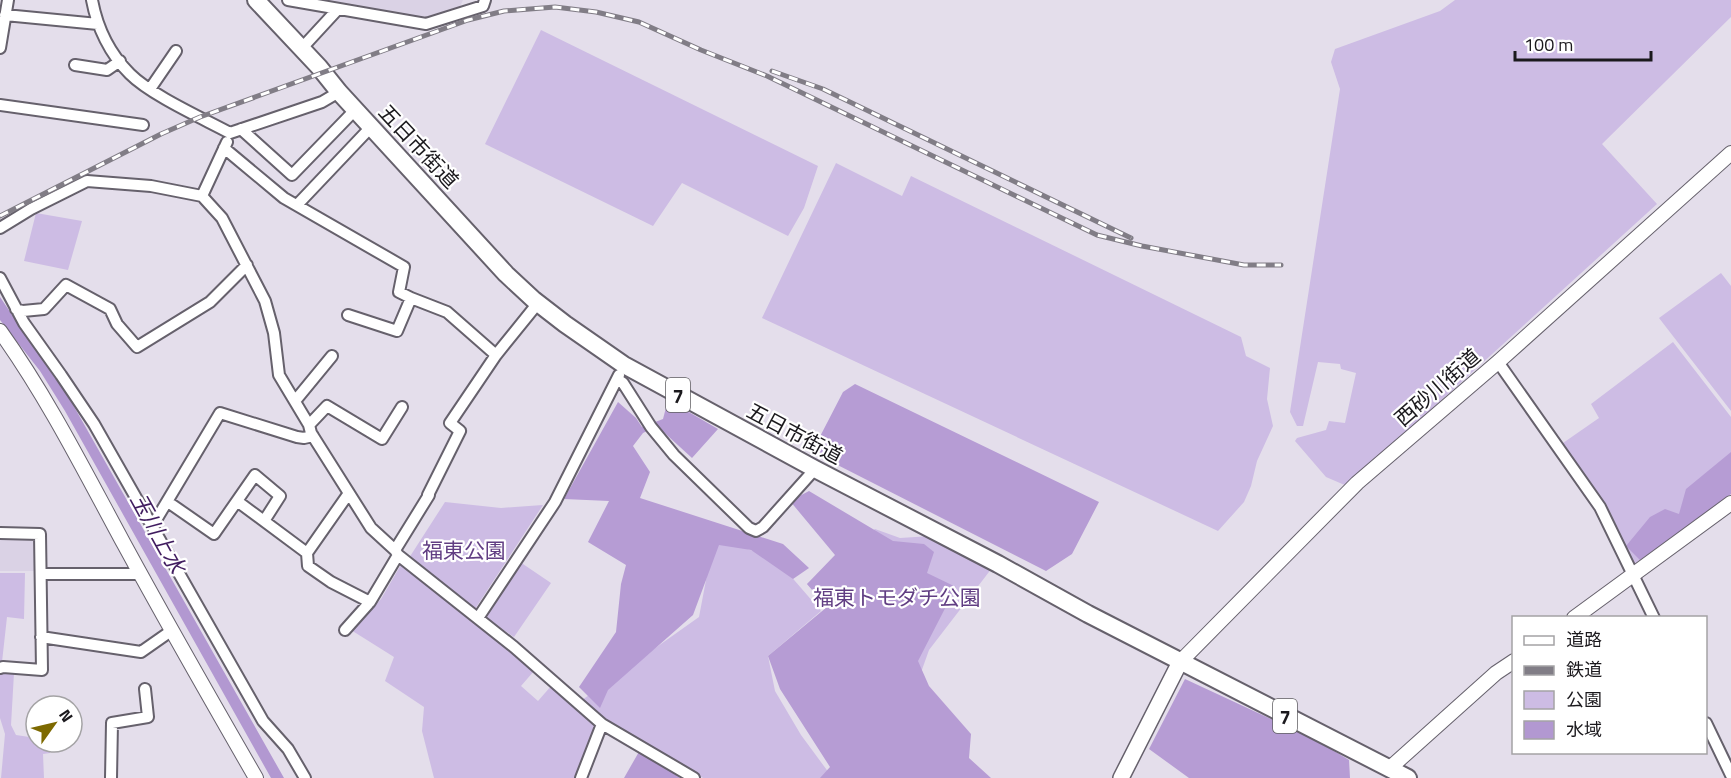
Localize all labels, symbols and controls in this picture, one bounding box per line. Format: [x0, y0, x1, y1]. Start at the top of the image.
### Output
scale bar [1515, 24, 1652, 62]
text: 100 m [1524, 31, 1573, 58]
street label: 五日市街道 [371, 97, 467, 195]
street label: 西砂川街道 [1387, 340, 1487, 434]
road number: 7 [666, 378, 690, 412]
street label: 五日市街道 [741, 394, 849, 472]
water label: 玉川上水 [122, 486, 195, 581]
park label: 福東公園 [422, 534, 506, 566]
park label: 福東トモダチ公園 [813, 581, 981, 613]
legend [1512, 616, 1707, 754]
text: 道路 [1566, 626, 1602, 653]
text: 鉄道 [1566, 656, 1602, 683]
text: 公園 [1566, 686, 1602, 713]
north arrow [24, 694, 84, 754]
road number: 7 [1273, 699, 1297, 733]
text: N [53, 704, 79, 727]
text: 水域 [1566, 716, 1602, 743]

